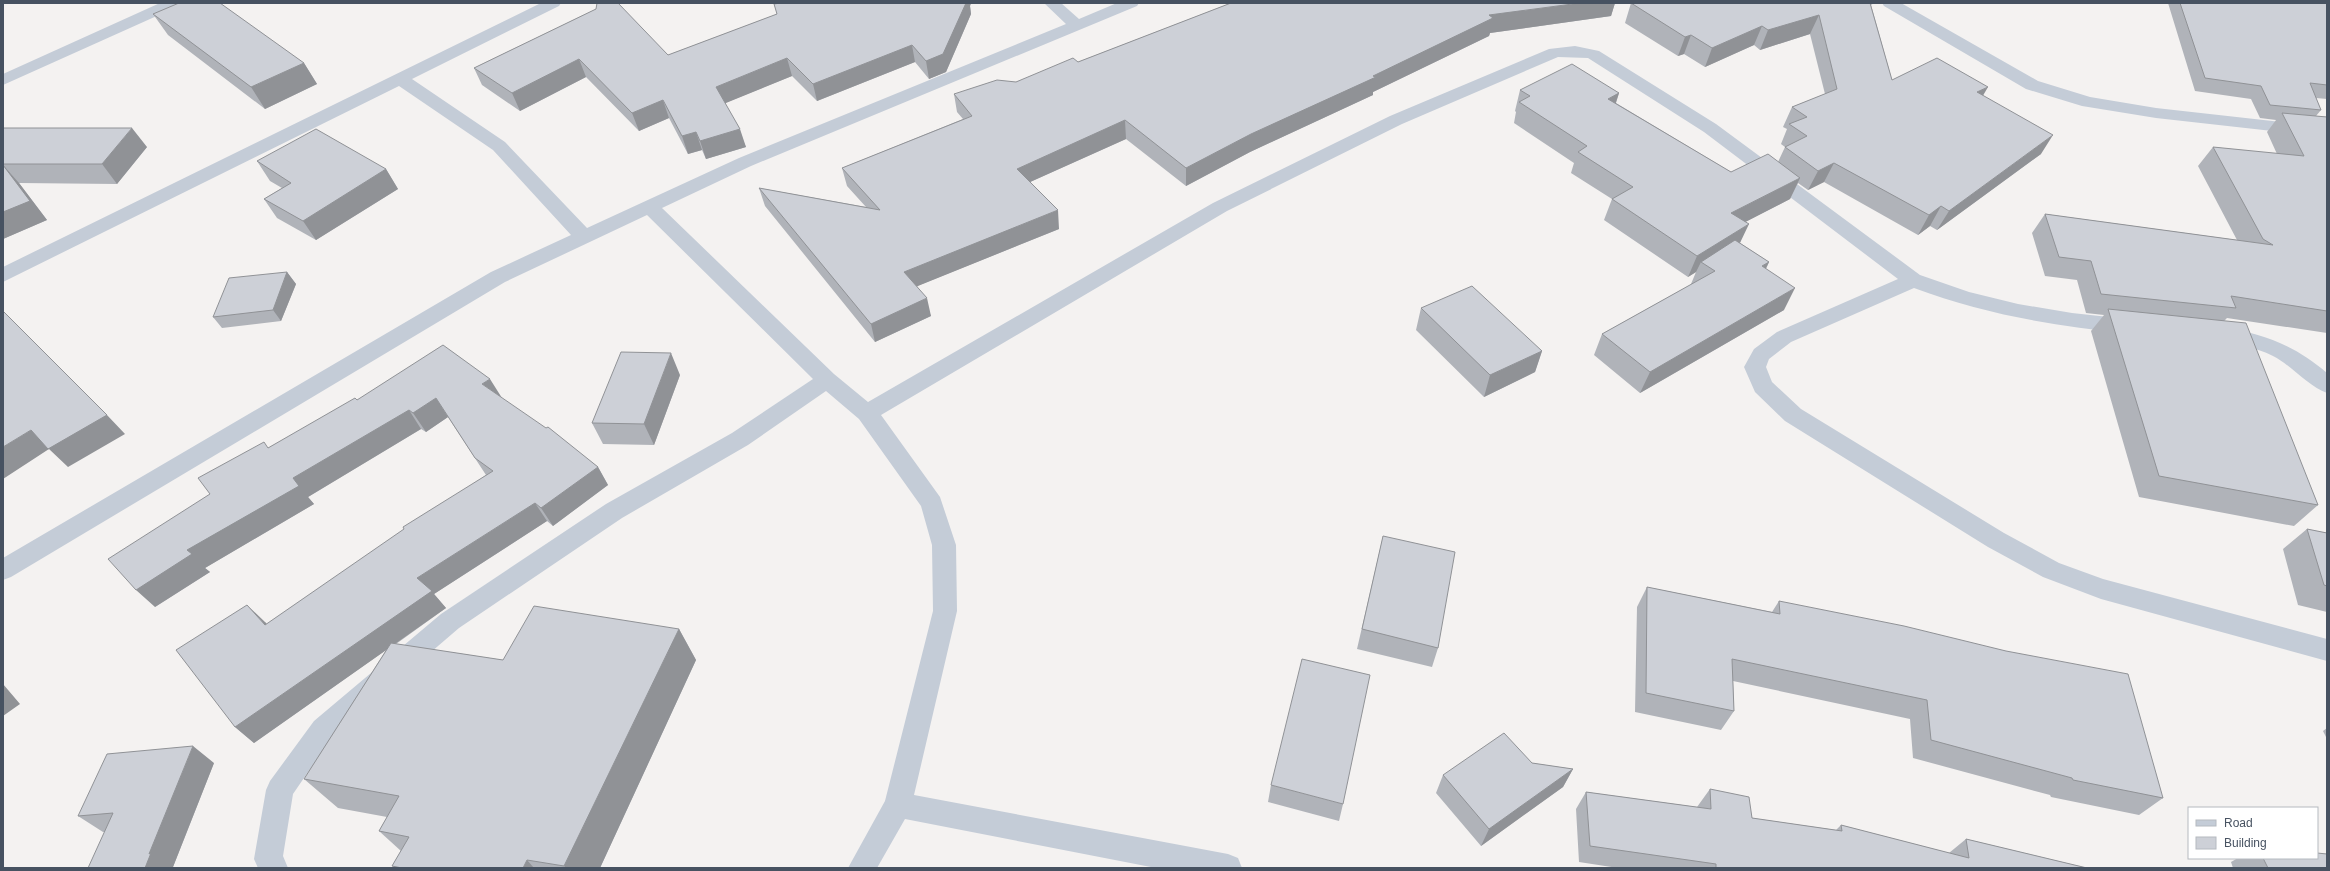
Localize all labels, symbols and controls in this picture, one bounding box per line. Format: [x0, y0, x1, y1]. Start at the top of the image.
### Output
legend [2188, 807, 2318, 859]
text: Road [2224, 816, 2253, 830]
text: Building [2224, 836, 2267, 850]

